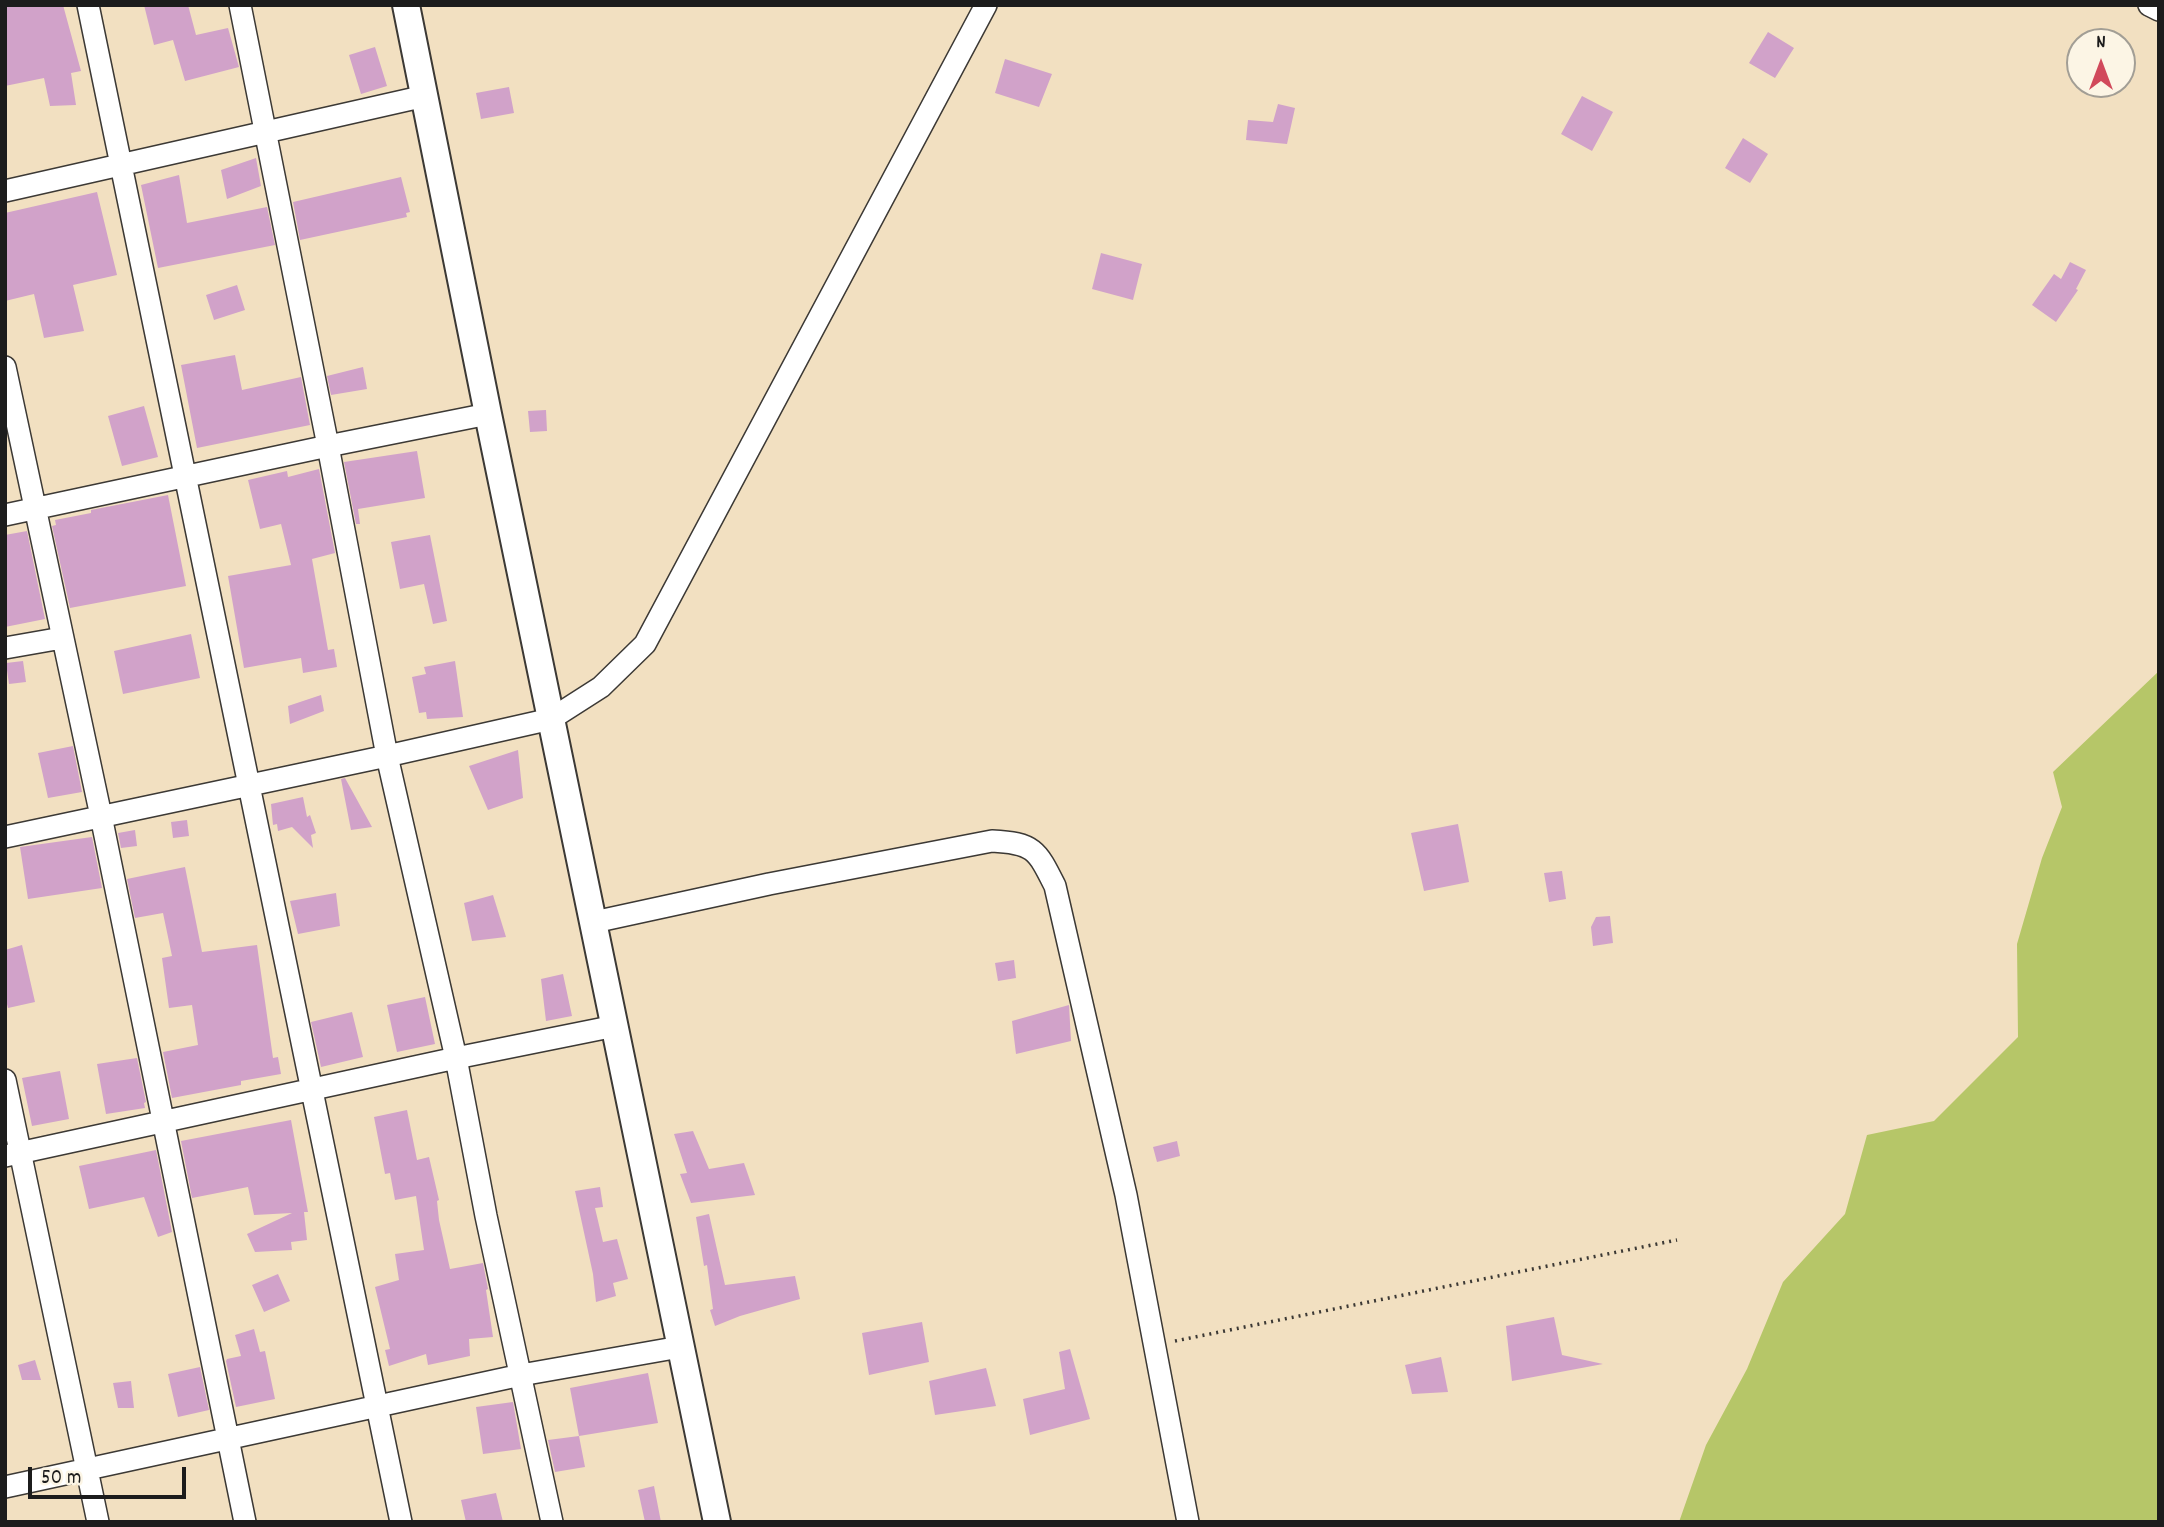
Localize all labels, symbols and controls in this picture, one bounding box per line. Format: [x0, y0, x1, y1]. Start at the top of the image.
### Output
north arrow [2066, 28, 2136, 98]
text: N [2096, 30, 2106, 57]
scale bar [32, 1454, 189, 1498]
text: 50 m [41, 1464, 81, 1494]

